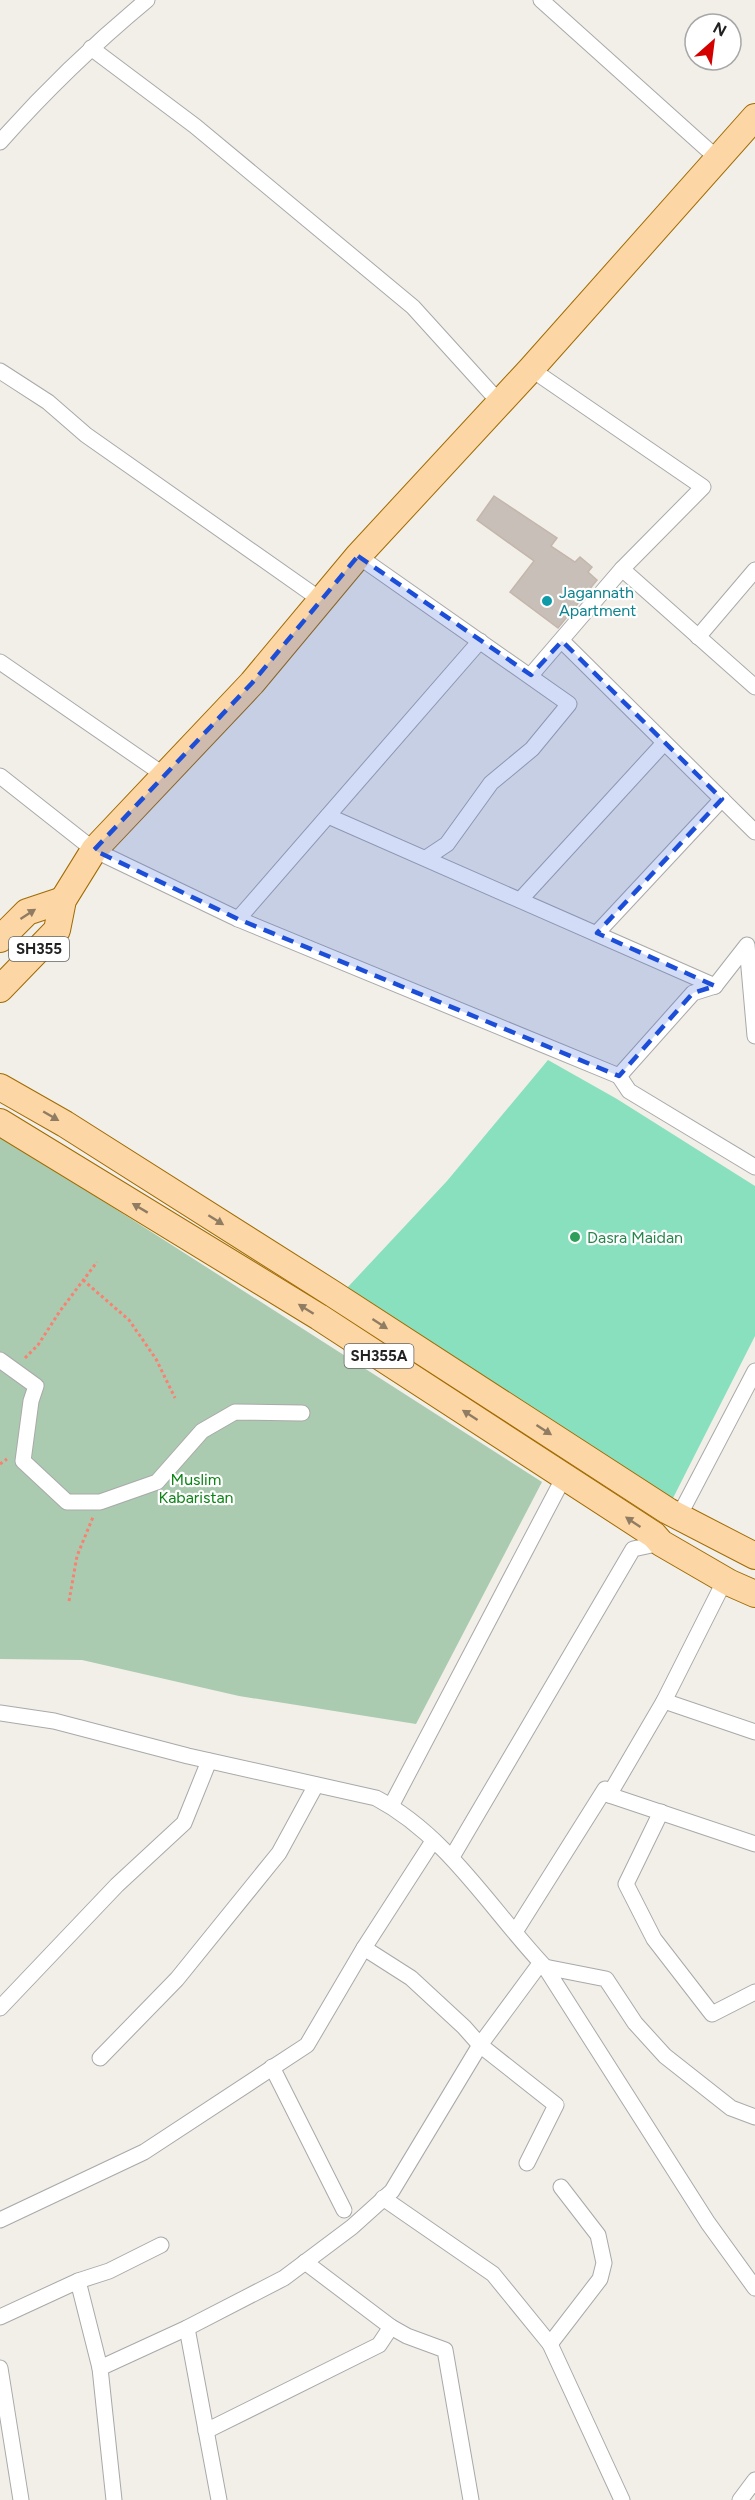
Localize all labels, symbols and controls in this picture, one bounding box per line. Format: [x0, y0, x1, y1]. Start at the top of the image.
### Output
north arrow [683, 12, 743, 72]
text: N [710, 18, 730, 40]
place label: Jagannath Apartment [559, 583, 636, 620]
marker: Jagannath Apartment [540, 594, 554, 608]
one-way arrow [20, 909, 36, 920]
road number: SH355 [9, 937, 69, 961]
one-way arrow [43, 1111, 60, 1121]
one-way arrow [132, 1202, 148, 1213]
one-way arrow [208, 1214, 224, 1225]
place label: Dasra Maidan [587, 1228, 683, 1247]
marker: Dasra Maidan [568, 1230, 582, 1244]
one-way arrow [298, 1304, 314, 1315]
one-way arrow [372, 1319, 389, 1330]
road number: SH355A [344, 1344, 413, 1368]
one-way arrow [462, 1409, 479, 1420]
one-way arrow [536, 1425, 552, 1436]
park label: Muslim Kabaristan [159, 1470, 234, 1507]
one-way arrow [626, 1516, 642, 1528]

